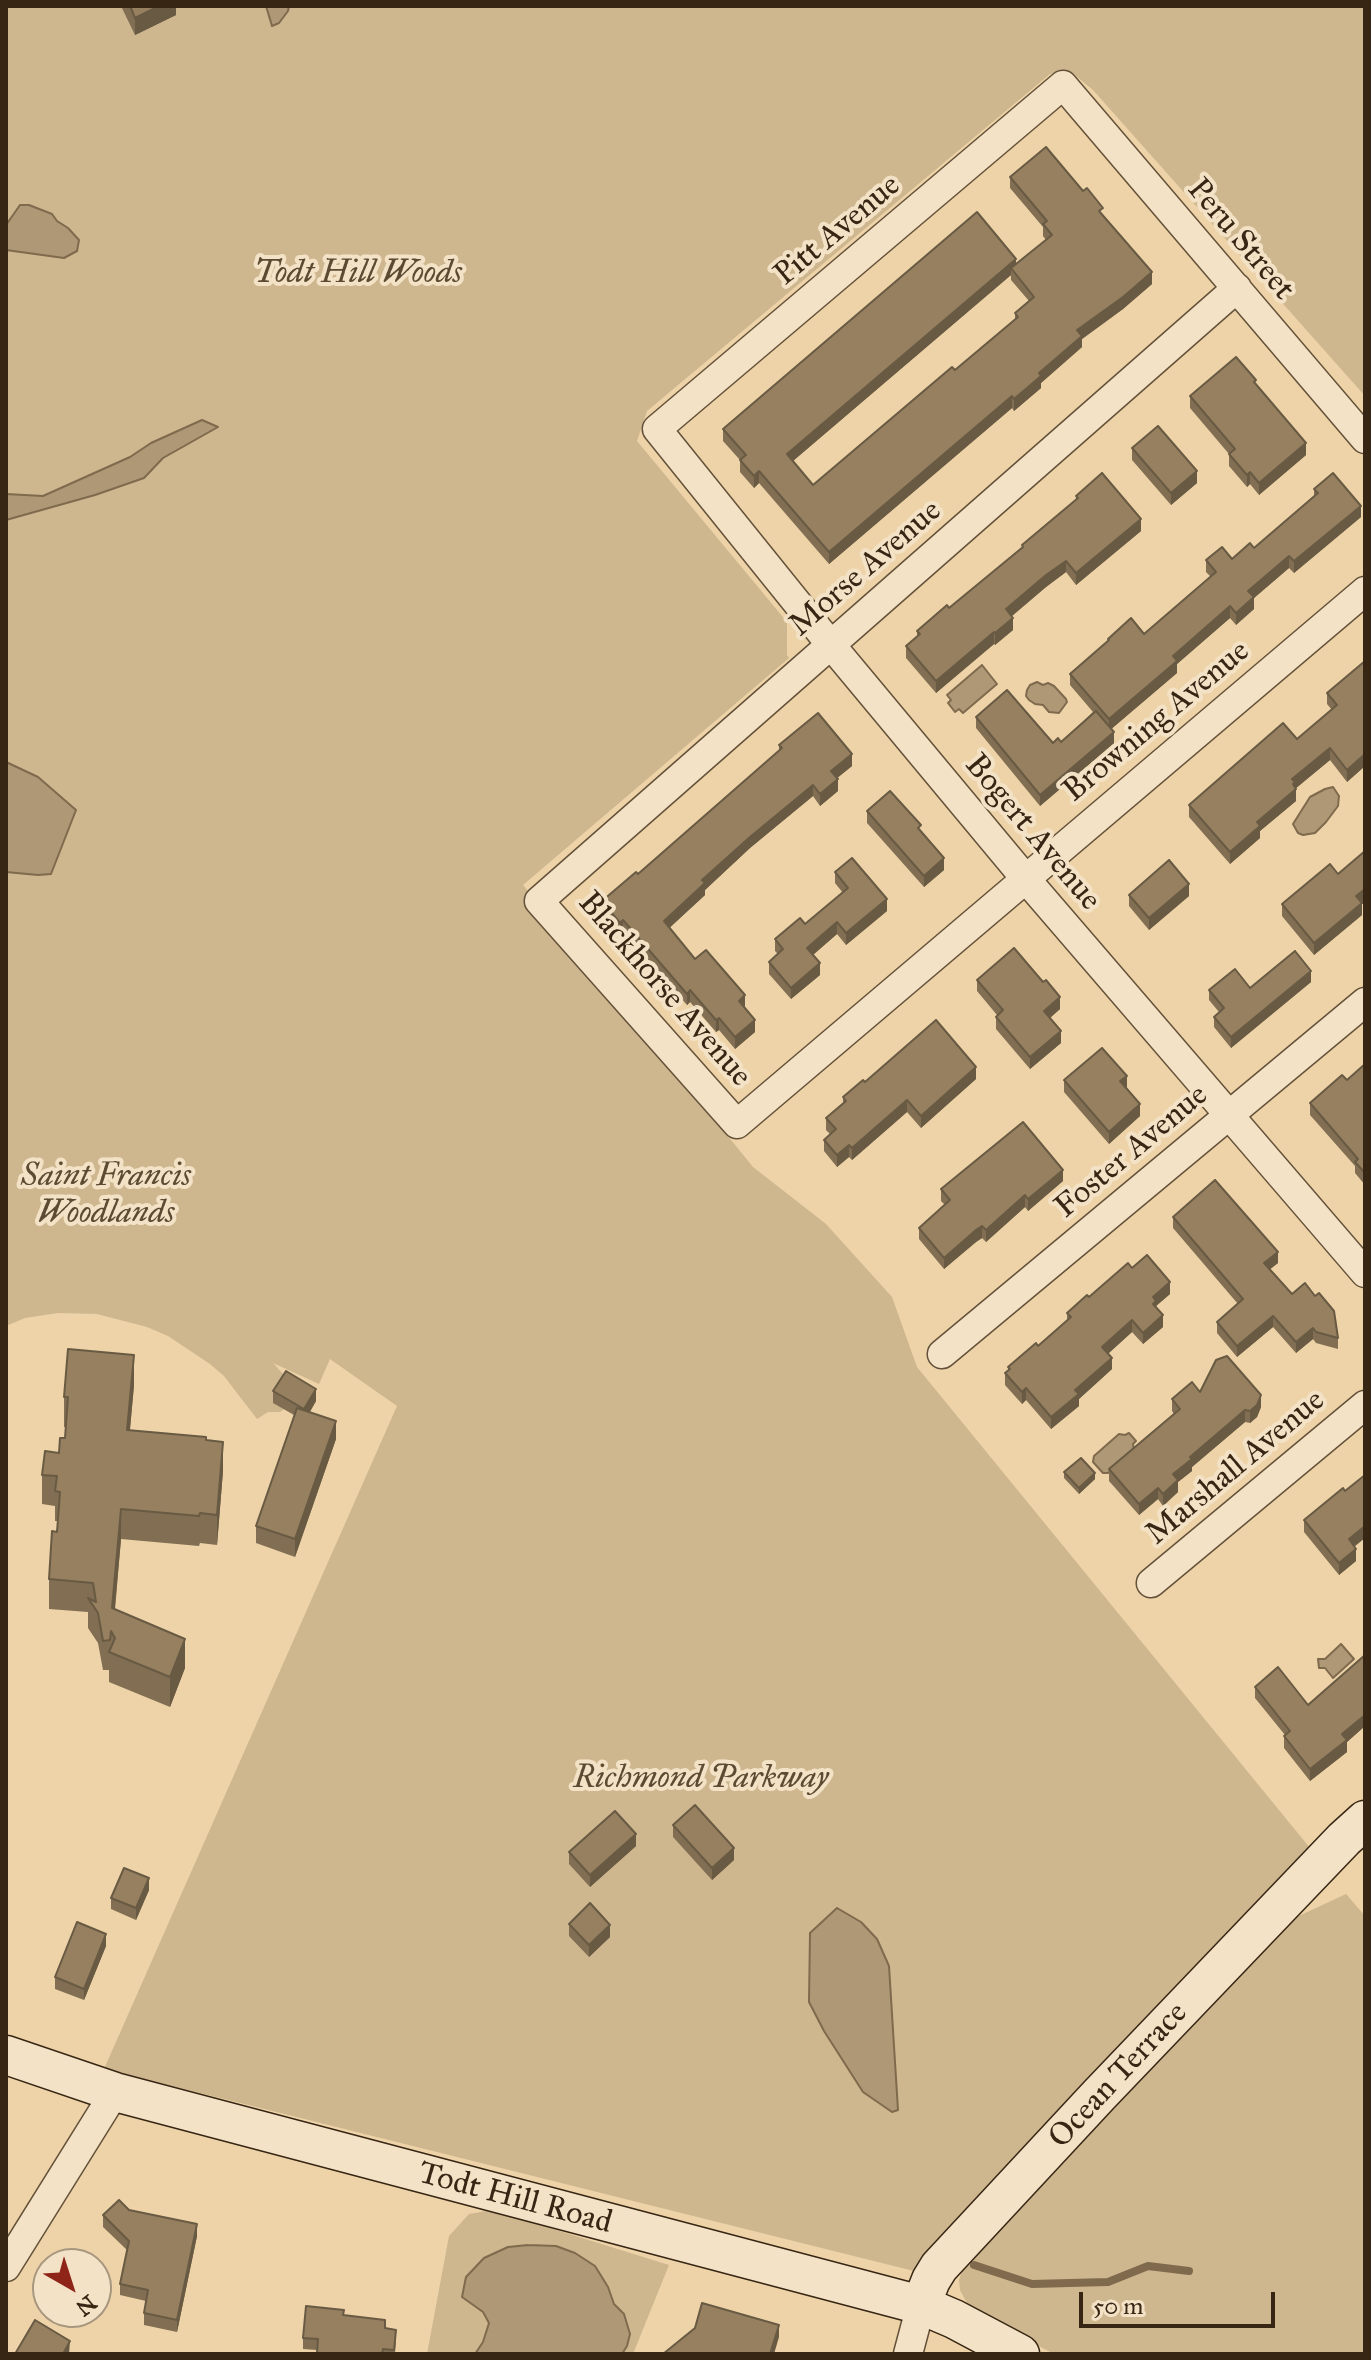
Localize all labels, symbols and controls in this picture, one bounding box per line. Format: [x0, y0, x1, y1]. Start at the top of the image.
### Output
street label: Pitt Avenue [767, 167, 909, 295]
street label: Peru Street [1178, 172, 1302, 308]
park label: Todt Hill Woods [254, 255, 462, 293]
street label: Morse Avenue [782, 493, 950, 645]
street label: Browning Avenue [1056, 633, 1258, 811]
street label: Bogert Avenue [956, 747, 1108, 919]
street label: Blackhorse Avenue [569, 885, 759, 1095]
street label: Foster Avenue [1048, 1077, 1216, 1227]
park label: Saint Francis Woodlands [21, 1158, 191, 1233]
street label: Marshall Avenue [1139, 1382, 1333, 1554]
park label: Richmond Parkway [574, 1760, 828, 1798]
street label: Ocean Terrace [1042, 1995, 1196, 2157]
street label: Todt Hill Road [414, 2155, 616, 2243]
north arrow [32, 2248, 112, 2328]
scale bar [1083, 2276, 1279, 2326]
text: N [70, 2289, 102, 2322]
text: 50 m [1093, 2291, 1143, 2321]

